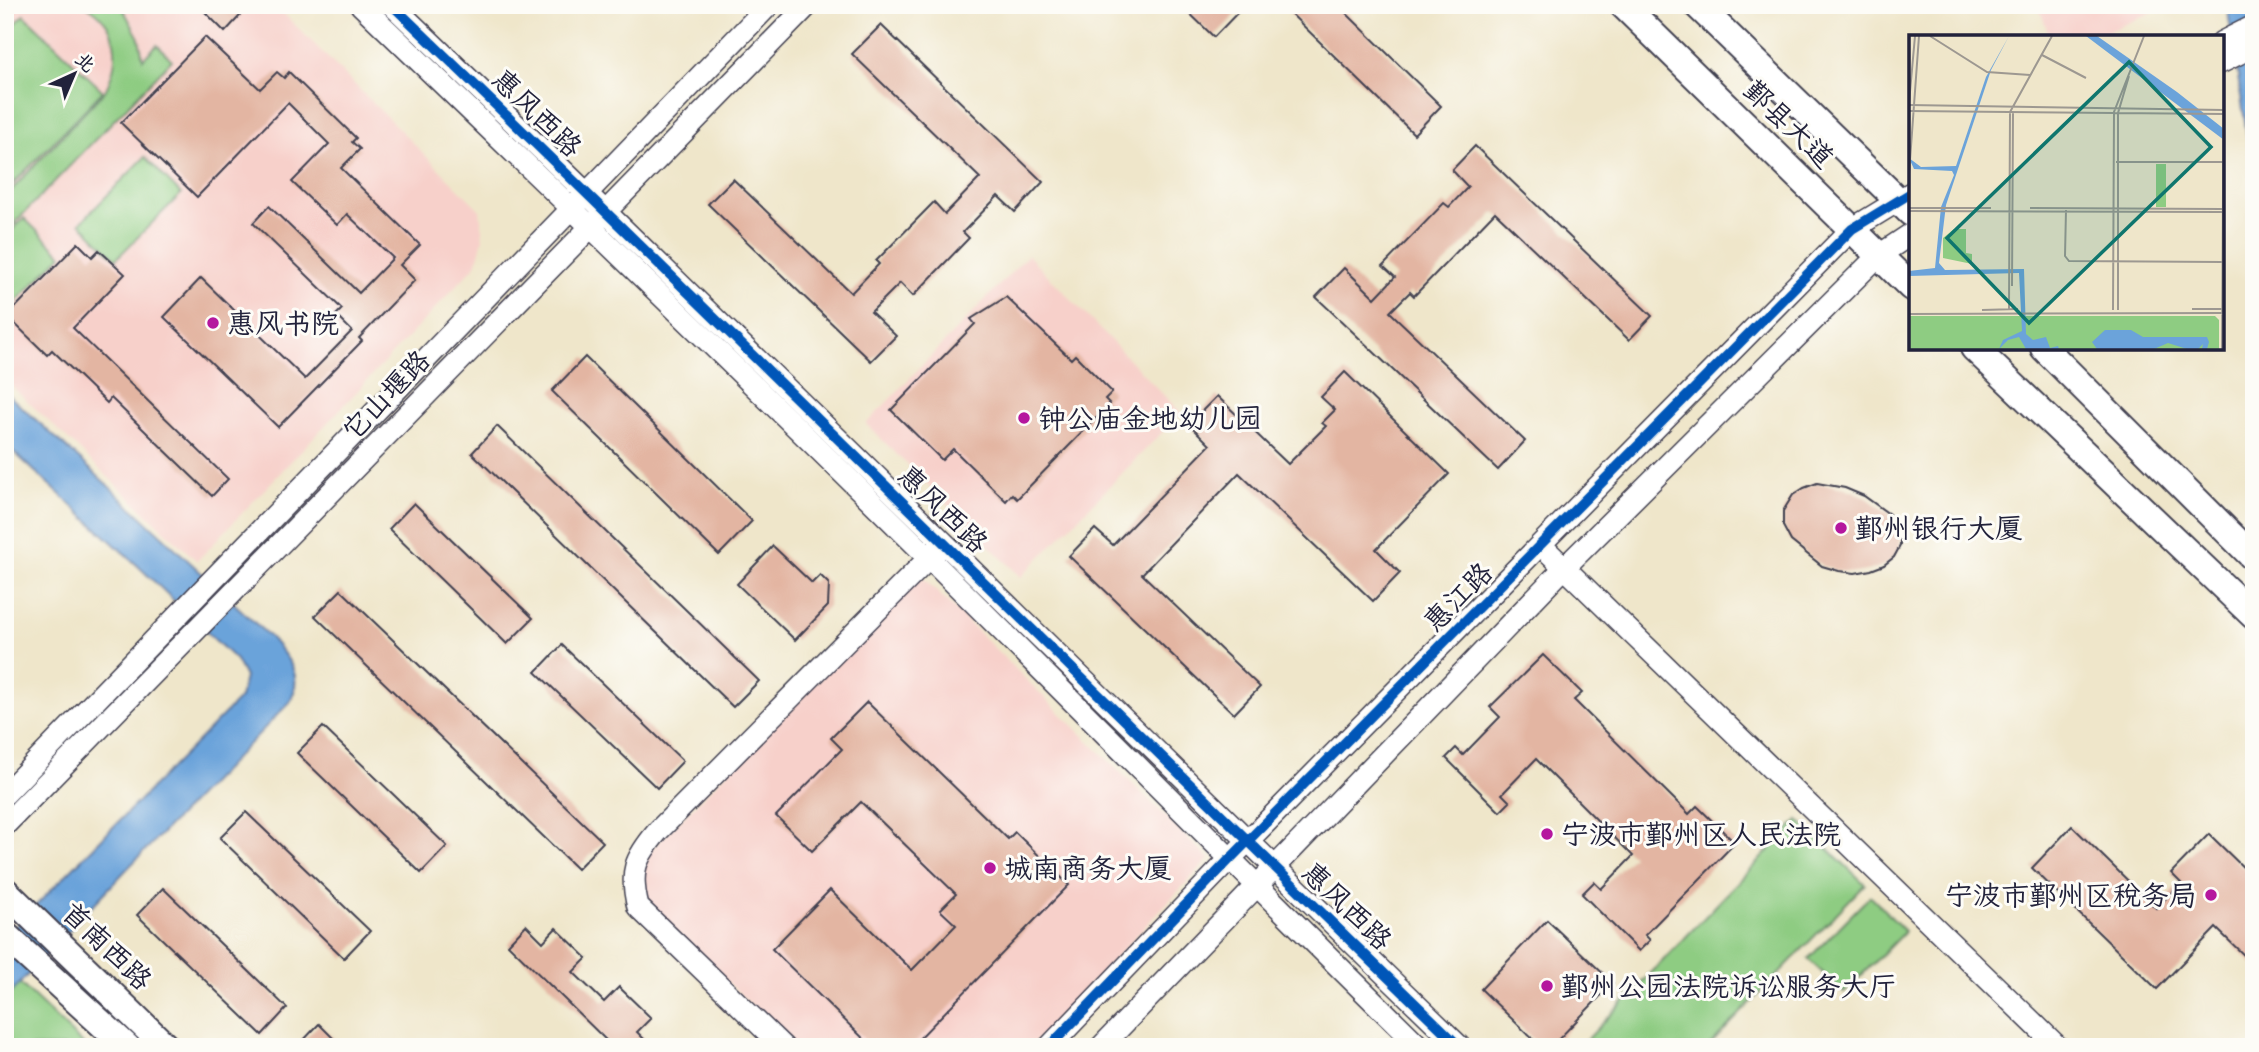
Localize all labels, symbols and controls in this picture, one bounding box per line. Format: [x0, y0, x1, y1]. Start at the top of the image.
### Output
inset map [1909, 35, 2224, 350]
north arrow [38, 38, 108, 108]
text: 北 [70, 47, 100, 78]
street label: 惠风西路 [485, 62, 589, 164]
street label: 鄞县大道 [1737, 73, 1841, 175]
place label: 惠风书院 [227, 306, 339, 341]
marker: 惠风书院 [205, 315, 221, 331]
street label: 它山堰路 [335, 343, 437, 447]
place label: 钟公庙金地幼儿园 [1038, 401, 1262, 436]
marker: 钟公庙金地幼儿园 [1016, 410, 1032, 426]
street label: 惠风西路 [891, 458, 995, 560]
place label: 鄞州银行大厦 [1855, 511, 2023, 546]
marker: 鄞州银行大厦 [1833, 520, 1849, 536]
street label: 惠江路 [1416, 555, 1500, 639]
place label: 宁波市鄞州区人民法院 [1561, 817, 1841, 852]
marker: 宁波市鄞州区人民法院 [1539, 826, 1555, 842]
place label: 城南商务大厦 [1004, 851, 1172, 886]
street label: 惠风西路 [1295, 855, 1399, 957]
marker: 城南商务大厦 [982, 860, 998, 876]
place label: 宁波市鄞州区税务局 [1945, 878, 2197, 913]
marker: 宁波市鄞州区税务局 [2203, 887, 2219, 903]
street label: 首南西路 [55, 895, 159, 997]
place label: 鄞州公园法院诉讼服务大厅 [1561, 969, 1897, 1004]
marker: 鄞州公园法院诉讼服务大厅 [1539, 978, 1555, 994]

